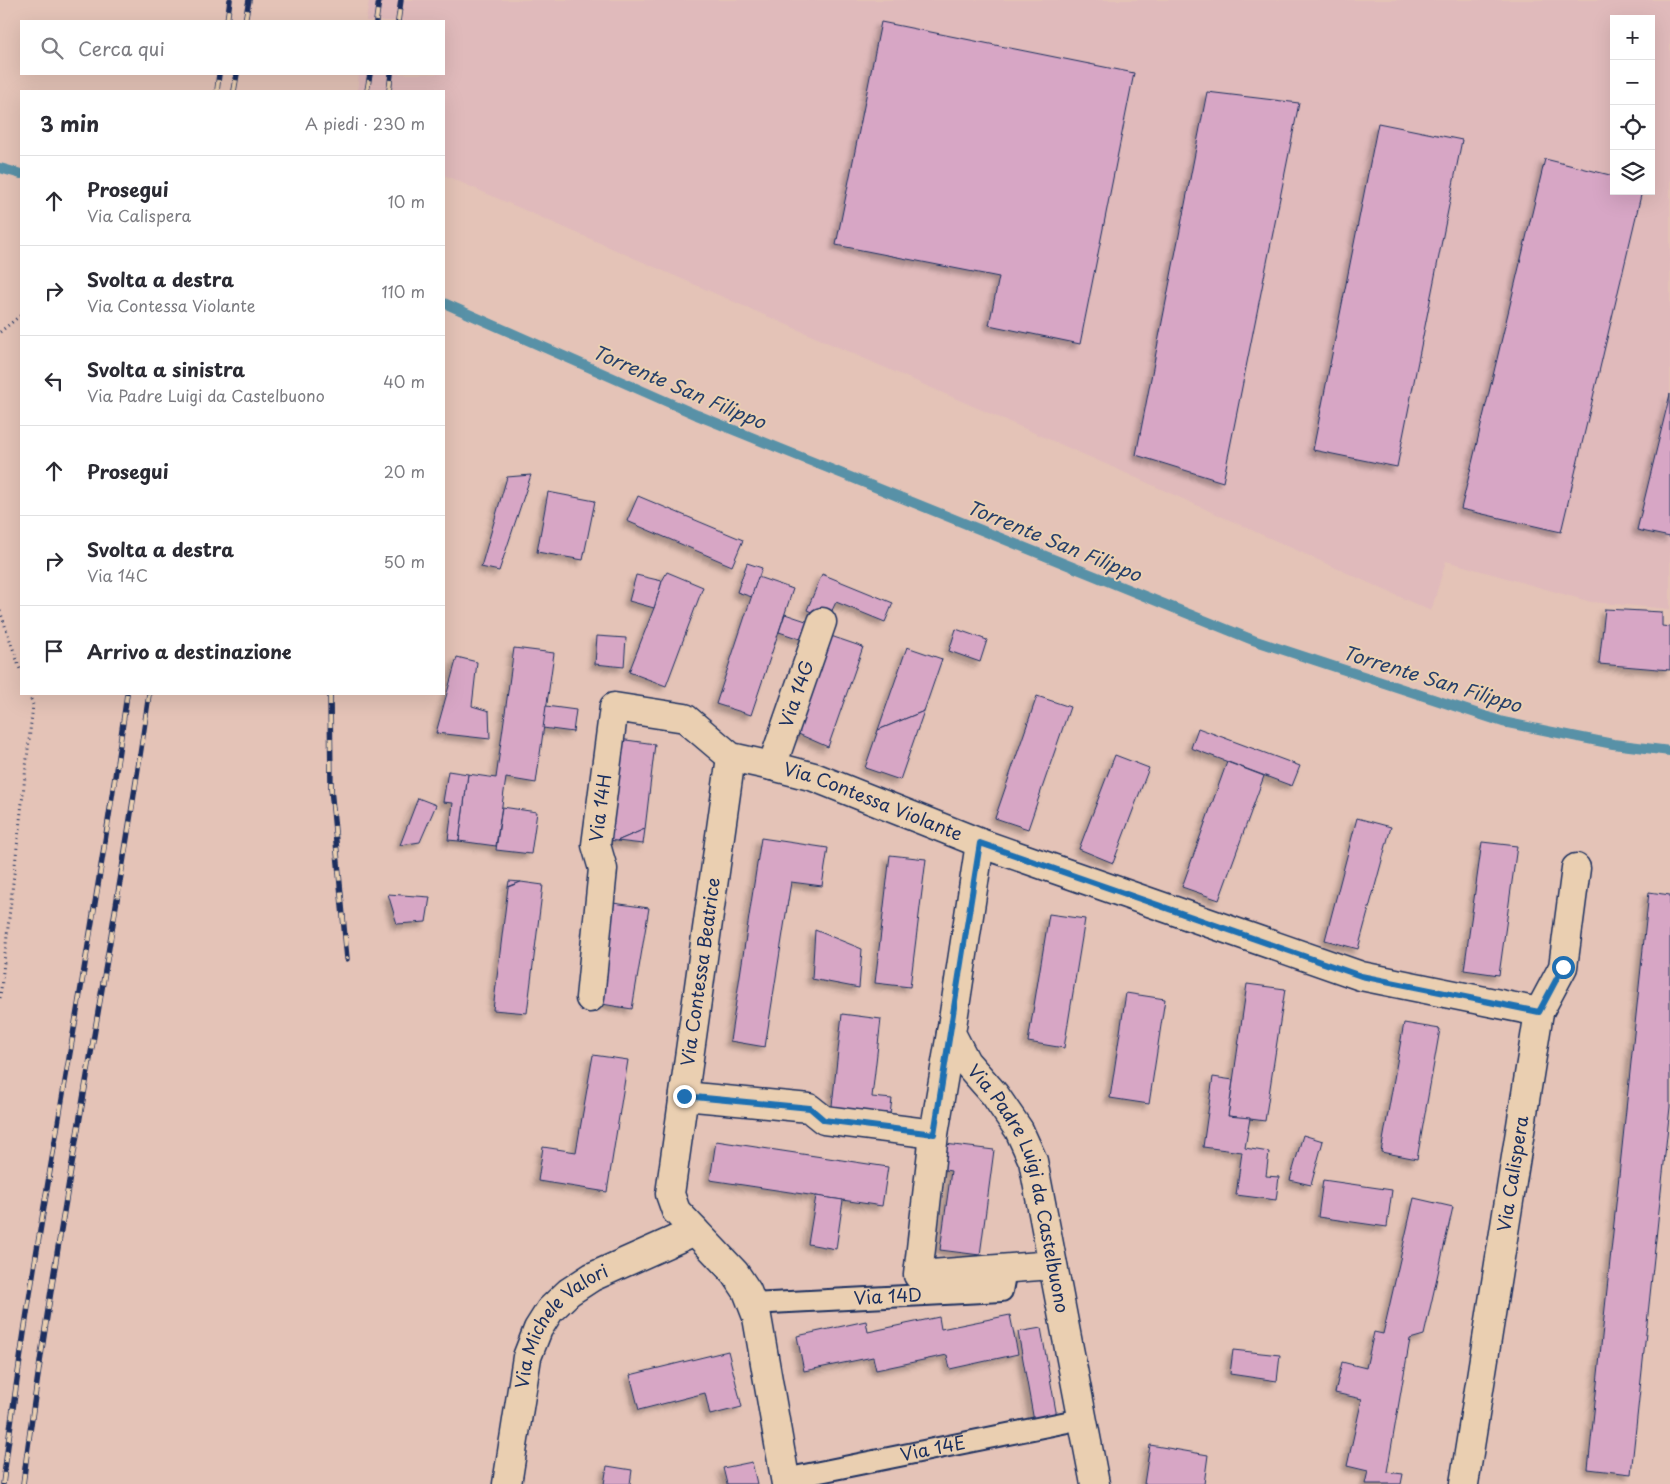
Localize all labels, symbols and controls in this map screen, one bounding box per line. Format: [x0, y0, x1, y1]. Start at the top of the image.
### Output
map controls [1610, 15, 1655, 195]
button: + [1610, 15, 1655, 60]
search box [20, 20, 445, 75]
icon: search [38, 34, 66, 62]
text: Cerca qui [78, 34, 165, 62]
button: − [1610, 60, 1655, 105]
button: locate [1610, 105, 1655, 150]
text: 3 min [40, 107, 99, 139]
text: A piedi · 230 m [305, 111, 425, 135]
button: layers [1610, 150, 1655, 195]
text: Prosegui [87, 175, 169, 203]
icon: ahead [40, 187, 68, 215]
text: 10 m [388, 189, 425, 213]
text: Via Calispera [87, 203, 191, 227]
text: Svolta a destra [87, 265, 234, 293]
icon: right [40, 277, 68, 305]
text: 110 m [382, 279, 425, 303]
text: Via Contessa Violante [87, 293, 256, 317]
water label: Torrente San Filippo [589, 337, 772, 436]
text: Svolta a sinistra [87, 355, 245, 383]
icon: left [40, 367, 68, 395]
text: 40 m [383, 369, 425, 393]
text: Via Padre Luigi da Castelbuono [87, 383, 325, 407]
icon: ahead [40, 457, 68, 485]
text: Prosegui [87, 457, 169, 485]
text: 20 m [384, 459, 425, 483]
water label: Torrente San Filippo [963, 492, 1147, 588]
text: Svolta a destra [87, 535, 234, 563]
icon: right [40, 547, 68, 575]
text: 50 m [384, 549, 425, 573]
text: Via 14C [87, 563, 148, 587]
icon: arrive [40, 637, 68, 665]
text: Arrivo a destinazione [87, 637, 292, 665]
water label: Torrente San Filippo [1339, 638, 1527, 719]
street label: Via 14G [771, 656, 820, 731]
street label: Via Contessa Violante [781, 755, 967, 847]
street label: Via 14H [582, 772, 617, 843]
street label: Via Contessa Beatrice [673, 876, 726, 1068]
route start [1552, 956, 1575, 979]
street label: Via Padre Luigi da Castelbuono [962, 1058, 1077, 1315]
route end [673, 1085, 696, 1108]
street label: Via Calispera [1489, 1114, 1534, 1234]
street label: Via Michele Valori [507, 1257, 612, 1390]
street label: Via 14D [853, 1280, 923, 1311]
street label: Via 14E [898, 1428, 968, 1467]

